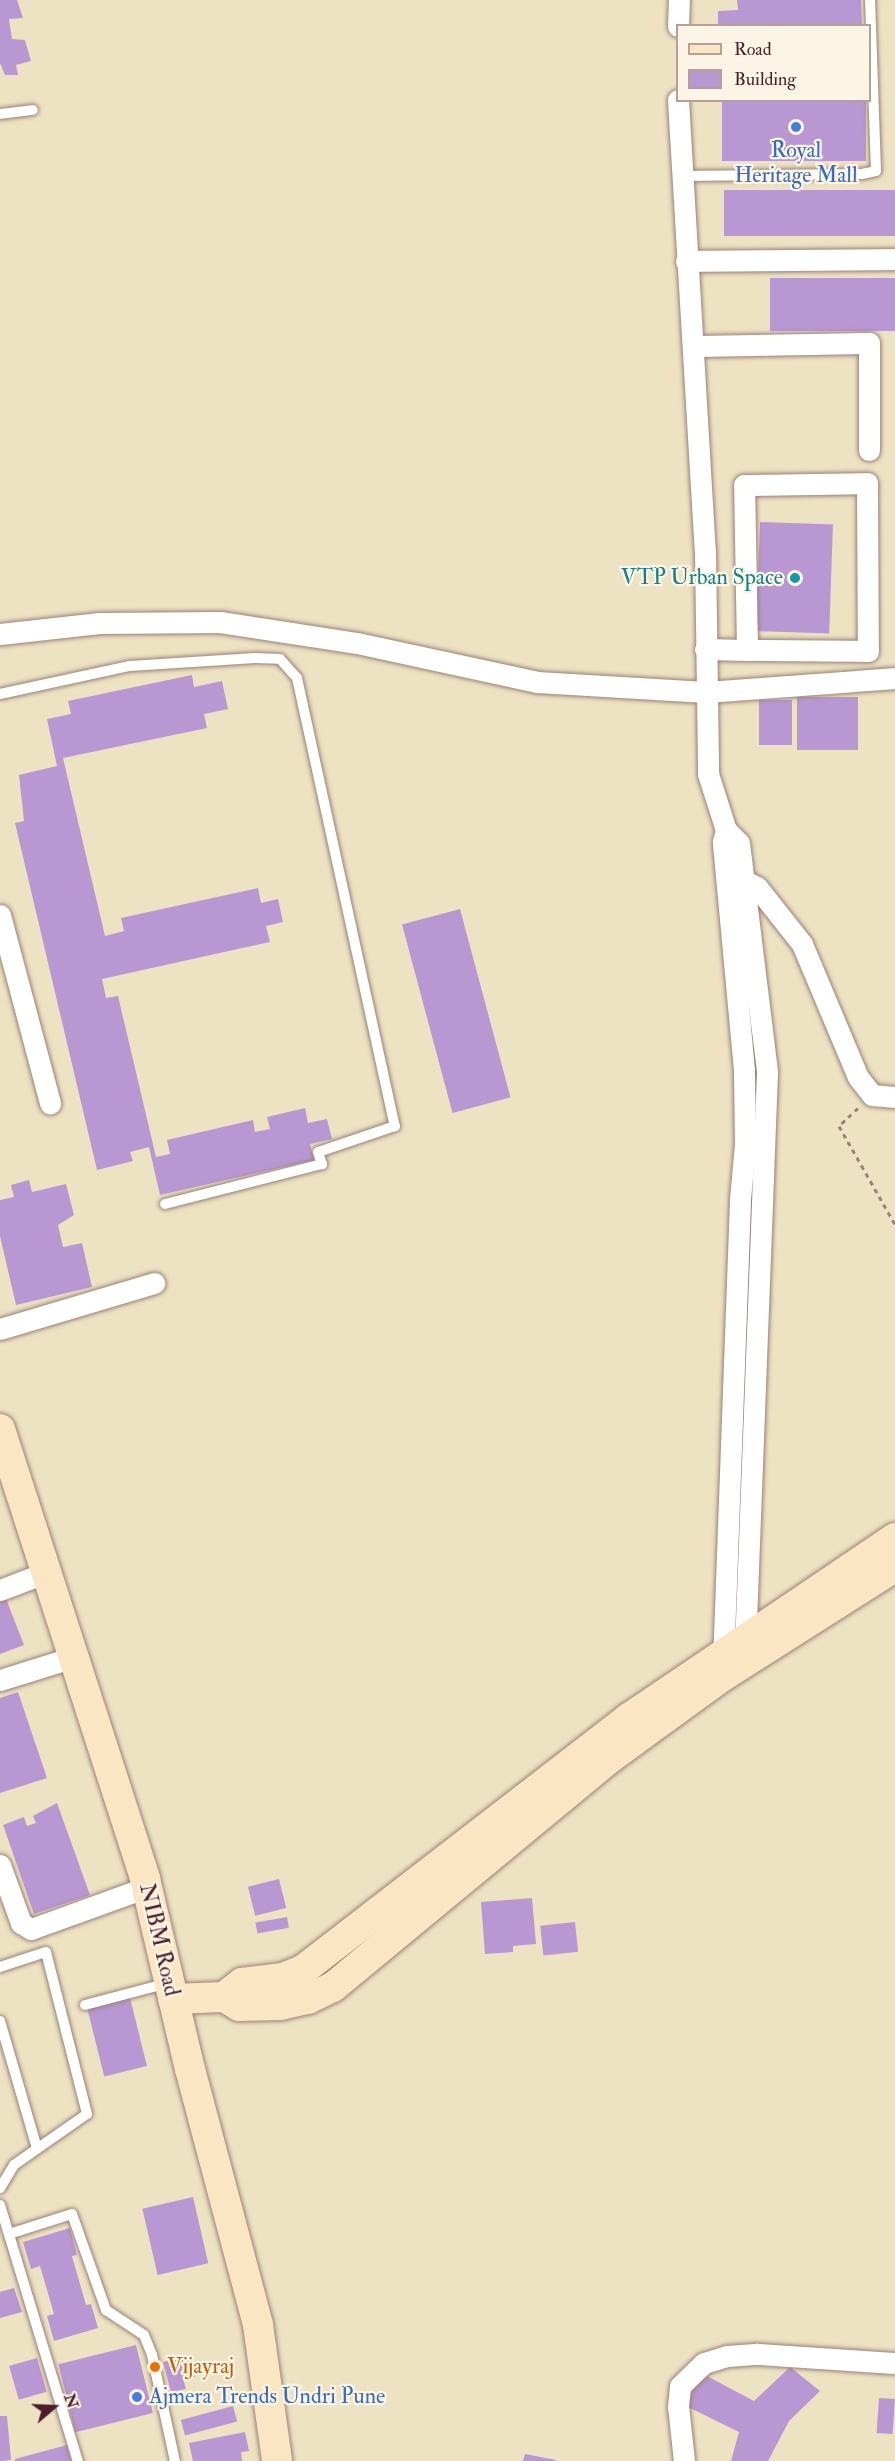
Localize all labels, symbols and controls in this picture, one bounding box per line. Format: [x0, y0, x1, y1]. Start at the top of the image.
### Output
legend [676, 24, 871, 102]
text: Road [734, 38, 772, 61]
text: Building [734, 68, 796, 91]
marker: Royal Heritage Mall [789, 120, 803, 134]
place label: Royal Heritage Mall [734, 137, 858, 188]
place label: VTP Urban Space [621, 565, 783, 591]
marker: VTP Urban Space [788, 571, 802, 585]
street label: NIBM Road [133, 1881, 185, 1999]
place label: Vijayraj [167, 2354, 234, 2380]
marker: Vijayraj [148, 2360, 162, 2374]
north arrow [24, 2377, 84, 2437]
place label: Ajmera Trends Undri Pune [149, 2384, 385, 2410]
marker: Ajmera Trends Undri Pune [130, 2390, 144, 2404]
text: N [59, 2391, 83, 2411]

